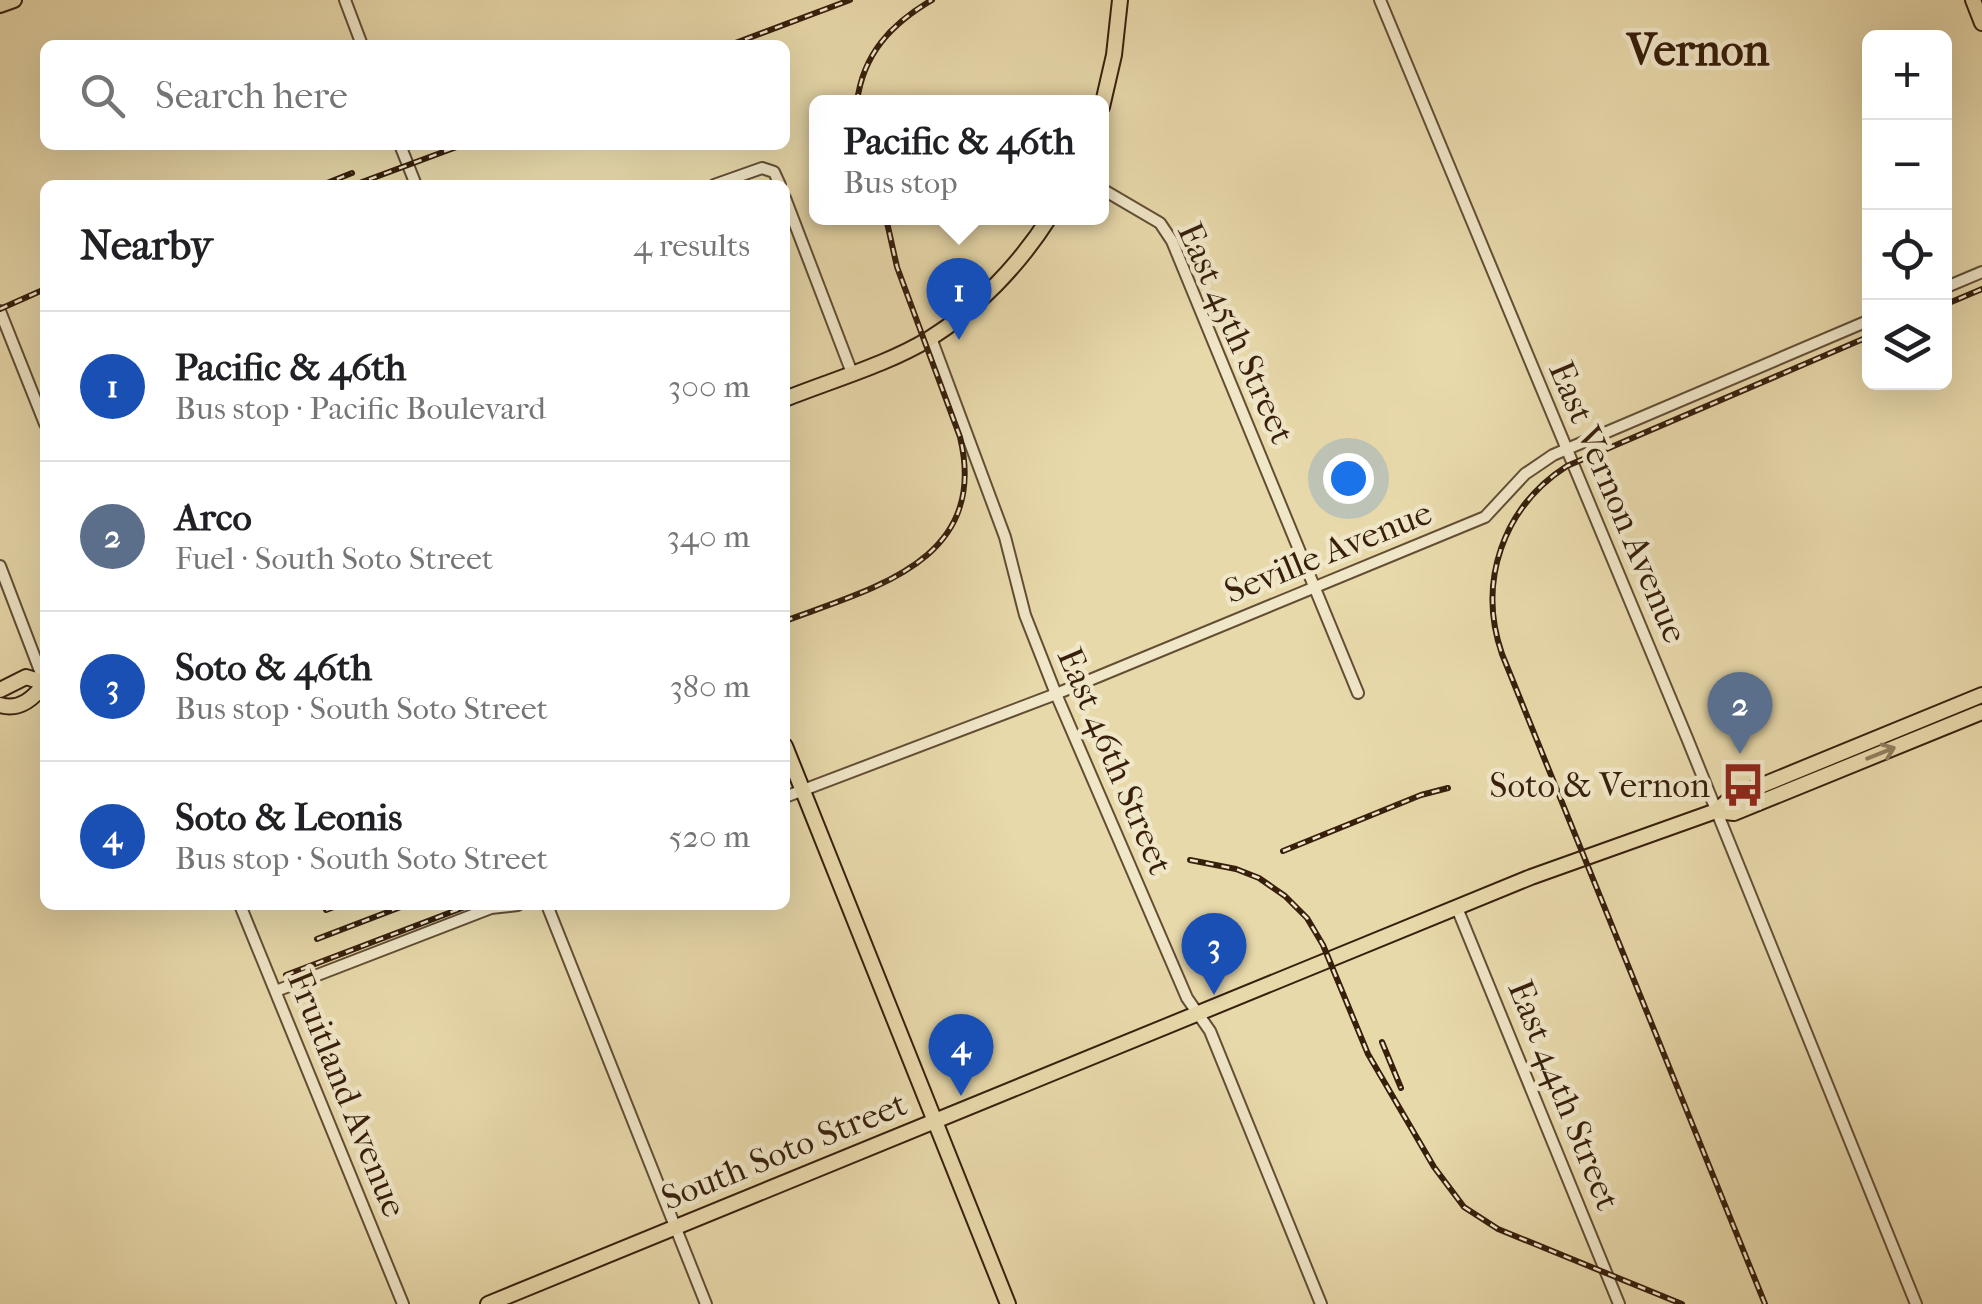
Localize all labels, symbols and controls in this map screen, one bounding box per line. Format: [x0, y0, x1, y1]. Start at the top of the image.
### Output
district label: Vernon [1626, 24, 1770, 77]
map controls [1862, 30, 1952, 390]
button: + [1862, 30, 1952, 120]
search box [40, 40, 790, 150]
icon: search [75, 68, 130, 123]
text: Search here [155, 73, 348, 118]
popup [809, 95, 1109, 225]
text: Pacific & 46th [843, 119, 1075, 164]
button: − [1862, 120, 1952, 210]
text: Bus stop [843, 164, 958, 201]
button: locate [1862, 210, 1952, 300]
street label: East 45th Street [1169, 216, 1303, 450]
text: Nearby [80, 221, 212, 270]
text: 4 results [633, 227, 750, 264]
pin: 1 [926, 258, 992, 340]
button: layers [1862, 300, 1952, 390]
text: Pacific & 46th [175, 345, 406, 390]
street label: East Vernon Avenue [1540, 355, 1696, 649]
text: 1 [107, 368, 118, 405]
text: 300 m [668, 368, 750, 405]
text: Bus stop · Pacific Boulevard [175, 390, 546, 427]
your location [1323, 453, 1374, 504]
street label: Seville Avenue [1218, 492, 1438, 612]
text: Arco [175, 495, 252, 540]
text: 2 [104, 518, 121, 555]
text: 340 m [667, 518, 750, 555]
text: Fuel · South Soto Street [175, 540, 493, 577]
street label: East 46th Street [1049, 642, 1181, 881]
text: Soto & 46th [175, 645, 372, 690]
text: 3 [106, 668, 119, 705]
text: 380 m [670, 668, 750, 705]
pin: 2 [1708, 672, 1772, 754]
text: Bus stop · South Soto Street [175, 690, 548, 727]
one-way arrow [1865, 743, 1896, 761]
bus stop icon: Soto & Vernon [1719, 761, 1767, 809]
place label: Soto & Vernon [1489, 765, 1710, 806]
text: Soto & Leonis [175, 795, 402, 840]
text: 4 [103, 818, 122, 855]
text: 520 m [669, 818, 750, 855]
text: Bus stop · South Soto Street [175, 840, 548, 877]
pin: 3 [1182, 912, 1246, 995]
street label: Fruitland Avenue [279, 965, 415, 1223]
street label: East 44th Street [1499, 974, 1629, 1216]
pin: 4 [928, 1014, 994, 1096]
street label: South Soto Street [655, 1083, 913, 1219]

